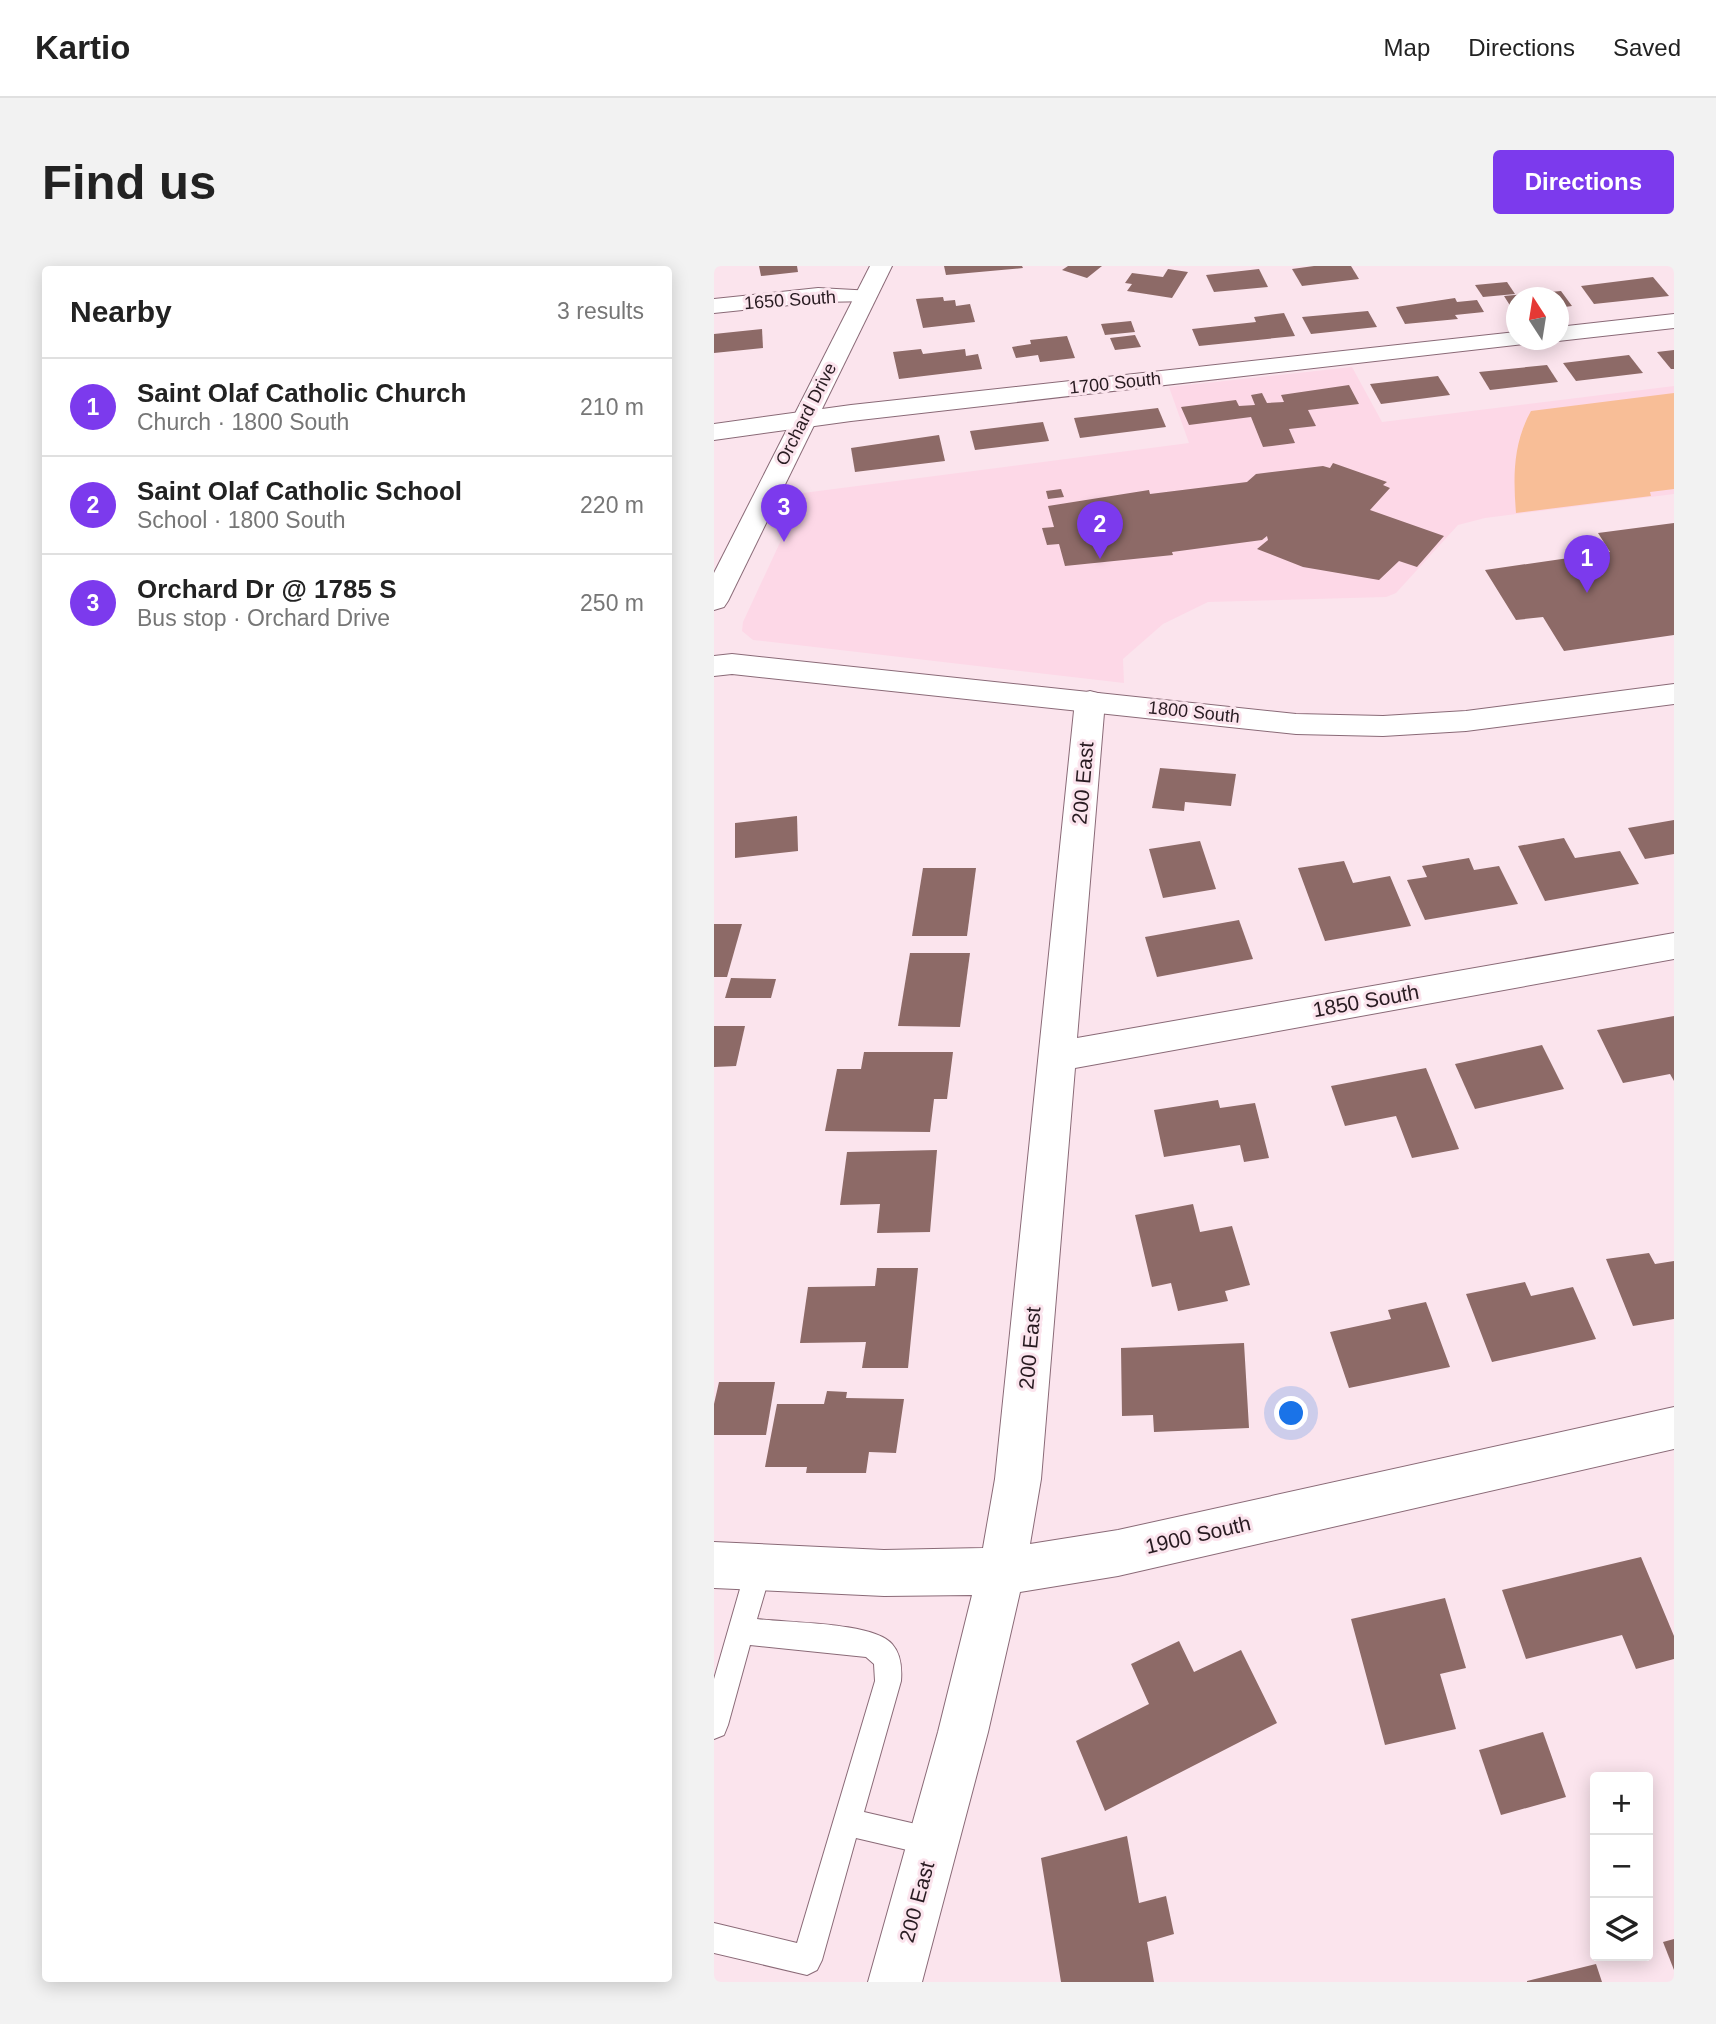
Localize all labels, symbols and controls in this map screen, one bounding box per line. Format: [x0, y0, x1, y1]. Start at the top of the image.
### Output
text: Kartio [35, 29, 130, 66]
text: Map [1384, 34, 1430, 61]
text: Directions [1468, 34, 1575, 61]
text: Saved [1613, 34, 1681, 61]
button: Directions [1493, 150, 1674, 214]
text: Find us [42, 155, 216, 209]
street label: 1650 South [743, 287, 837, 313]
north arrow [1506, 287, 1569, 350]
text: Nearby [70, 295, 172, 328]
text: 3 results [557, 298, 644, 324]
street label: Orchard Drive [772, 360, 840, 468]
street label: 1700 South [1068, 368, 1162, 398]
text: Saint Olaf Catholic Church [137, 378, 466, 408]
text: 1 [87, 394, 99, 420]
text: 210 m [580, 394, 644, 420]
text: Church · 1800 South [137, 409, 349, 435]
text: Saint Olaf Catholic School [137, 476, 462, 506]
pin: 3 [761, 484, 807, 542]
text: 2 [87, 492, 99, 518]
text: 220 m [580, 492, 644, 518]
pin: 2 [1077, 501, 1123, 559]
text: School · 1800 South [137, 507, 345, 533]
pin: 1 [1564, 535, 1610, 593]
text: Orchard Dr @ 1785 S [137, 574, 396, 604]
text: 3 [87, 590, 99, 616]
text: 250 m [580, 590, 644, 616]
text: Bus stop · Orchard Drive [137, 605, 390, 631]
street label: 1800 South [1147, 697, 1241, 727]
street label: 200 East [1067, 741, 1098, 825]
street label: 1850 South [1311, 980, 1421, 1021]
street label: 200 East [1014, 1306, 1045, 1390]
your location [1274, 1396, 1308, 1430]
street label: 1900 South [1143, 1511, 1253, 1558]
map controls [1590, 1772, 1653, 1961]
button: + [1590, 1772, 1653, 1835]
button: − [1590, 1835, 1653, 1898]
street label: 200 East [895, 1859, 938, 1945]
button: layers [1590, 1898, 1653, 1961]

